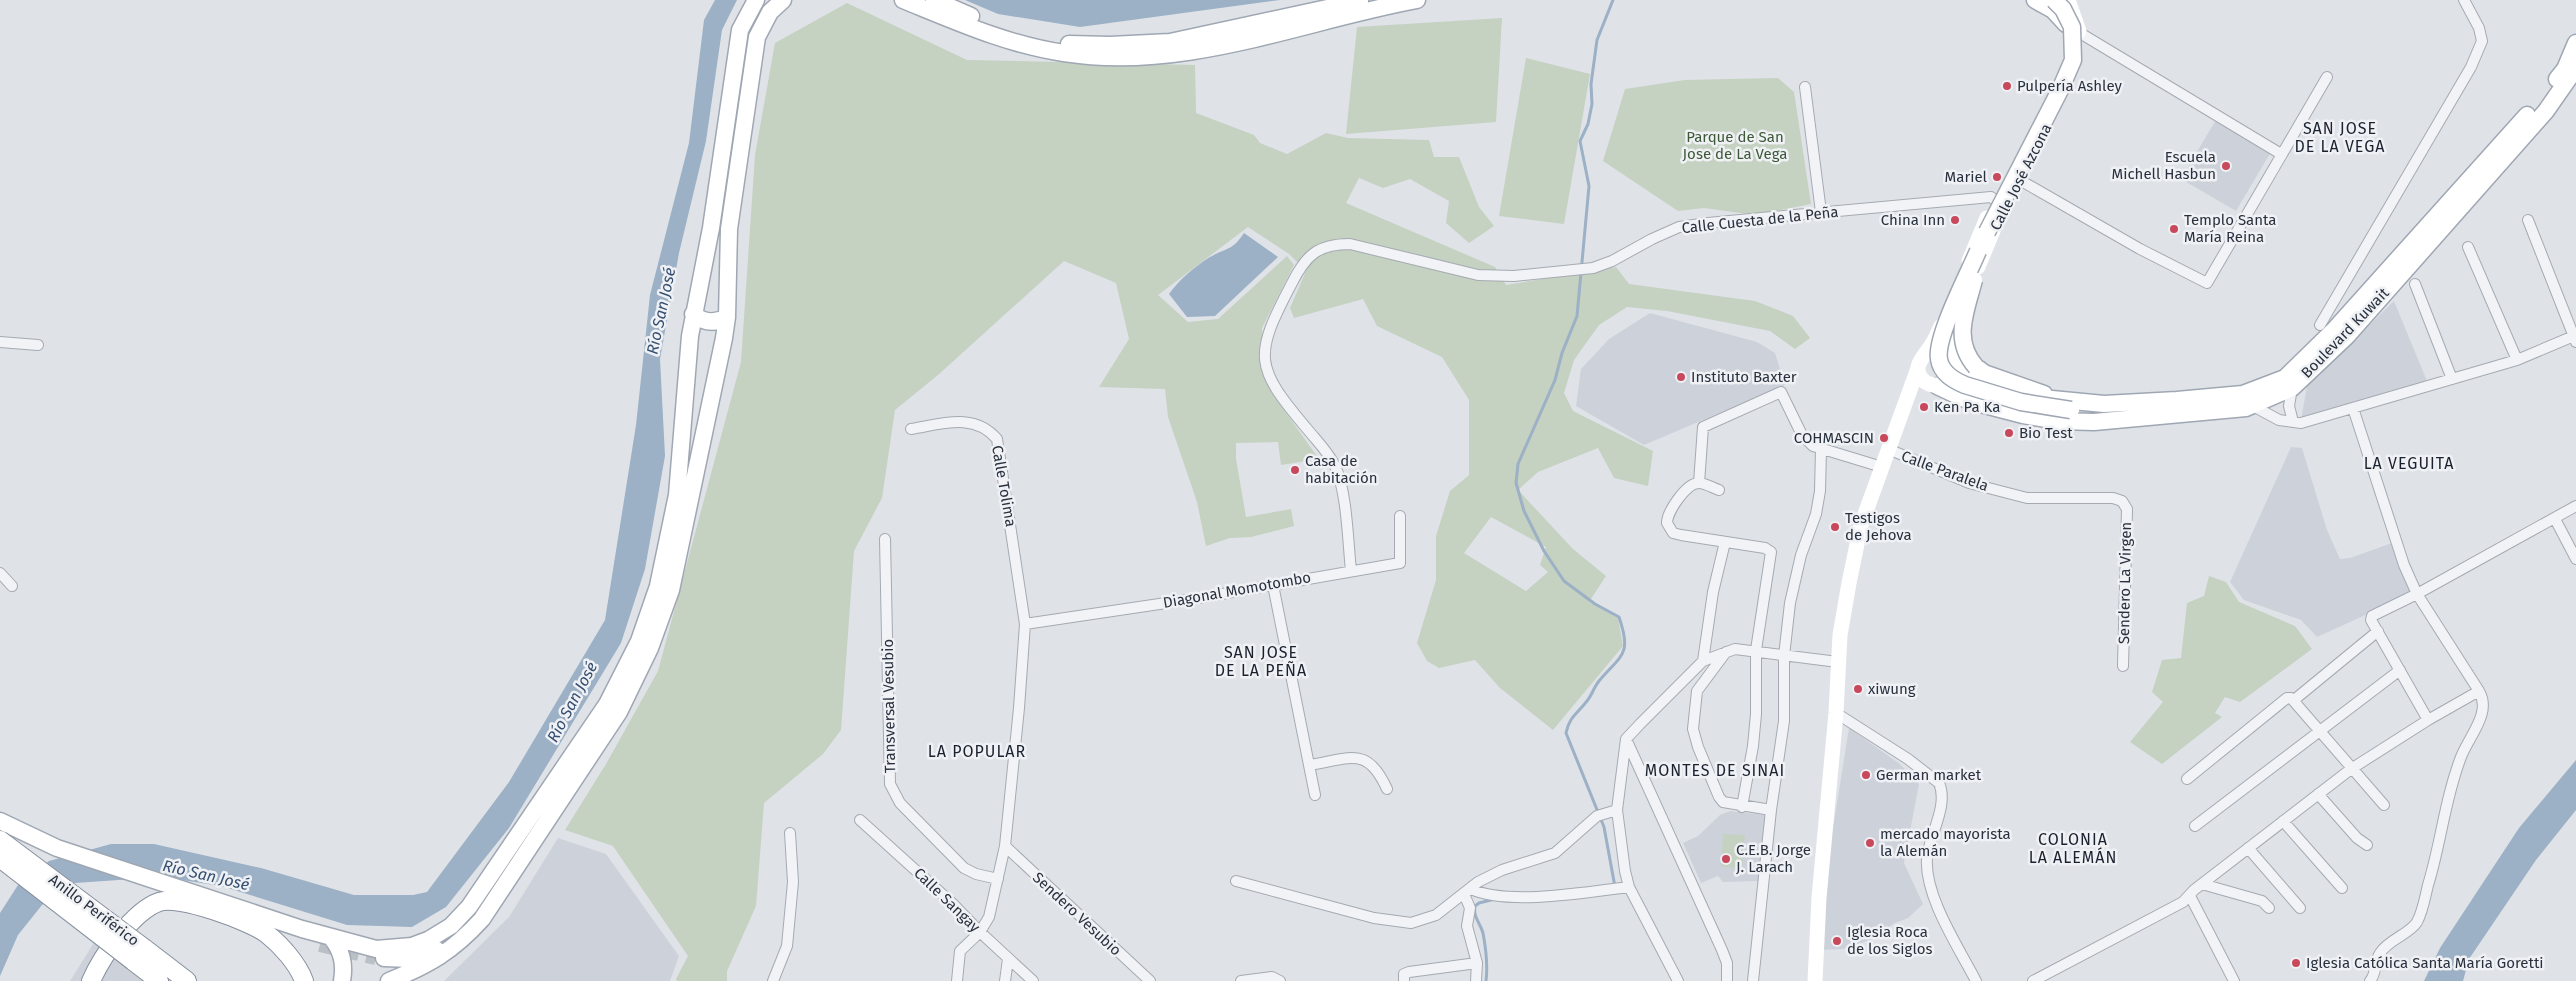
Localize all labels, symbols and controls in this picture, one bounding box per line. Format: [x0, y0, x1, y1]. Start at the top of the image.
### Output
place label: Pulpería Ashley [2017, 77, 2123, 95]
marker: Pulpería Ashley [2001, 80, 2013, 92]
district label: SAN JOSE DE LA VEGA [2294, 119, 2386, 156]
street label: Calle José Azcona [1986, 121, 2056, 233]
park label: Parque de San Jose de La Vega [1683, 128, 1787, 163]
place label: Escuela Michell Hasbun [2112, 148, 2216, 183]
marker: Escuela Michell Hasbun [2220, 160, 2232, 172]
place label: Mariel [1945, 168, 1988, 186]
marker: Mariel [1991, 171, 2003, 183]
street label: Calle Cuesta de la Peña [1681, 203, 1839, 237]
place label: China Inn [1881, 211, 1945, 229]
place label: Templo Santa María Reina [2184, 211, 2277, 246]
marker: China Inn [1949, 214, 1961, 226]
marker: Templo Santa María Reina [2168, 223, 2180, 235]
water label: Río San José [643, 266, 679, 356]
street label: Boulevard Kuwait [2297, 284, 2393, 382]
place label: Instituto Baxter [1691, 368, 1797, 386]
marker: Instituto Baxter [1675, 371, 1687, 383]
place label: Ken Pa Ka [1934, 398, 2000, 416]
marker: Ken Pa Ka [1918, 401, 1930, 413]
place label: Bio Test [2019, 424, 2073, 442]
marker: Bio Test [2003, 427, 2015, 439]
place label: COHMASCIN [1794, 429, 1874, 447]
marker: COHMASCIN [1878, 432, 1890, 444]
street label: Calle Tolima [988, 444, 1020, 528]
street label: Calle Paralela [1899, 447, 1991, 495]
place label: Casa de habitación [1305, 452, 1378, 487]
district label: LA VEGUITA [2364, 454, 2454, 473]
marker: Casa de habitación [1289, 464, 1301, 476]
place label: Testigos de Jehova [1845, 509, 1912, 544]
marker: Testigos de Jehova [1829, 521, 1841, 533]
street label: Sendero La Virgen [2115, 522, 2135, 644]
street label: Diagonal Momotombo [1162, 568, 1312, 612]
street label: Transversal Vesubio [879, 639, 899, 773]
district label: SAN JOSE DE LA PEÑA [1215, 643, 1307, 680]
water label: Río San José [543, 659, 601, 745]
place label: xiwung [1868, 680, 1916, 698]
marker: xiwung [1852, 683, 1864, 695]
district label: LA POPULAR [928, 742, 1026, 761]
district label: MONTES DE SINAI [1645, 761, 1785, 780]
place label: German market [1876, 766, 1982, 784]
marker: German market [1860, 769, 1872, 781]
place label: mercado mayorista la Alemán [1880, 825, 2011, 860]
district label: COLONIA LA ALEMÁN [2029, 830, 2117, 867]
marker: mercado mayorista la Alemán [1864, 837, 1876, 849]
place label: C.E.B. Jorge J. Larach [1736, 841, 1811, 876]
marker: C.E.B. Jorge J. Larach [1720, 853, 1732, 865]
water label: Río San José [161, 856, 251, 894]
street label: Calle Sangay [910, 864, 984, 936]
street label: Sendero Vesubio [1029, 868, 1125, 960]
street label: Anillo Periférico [45, 870, 143, 950]
place label: Iglesia Roca de los Siglos [1847, 923, 1932, 958]
marker: Iglesia Roca de los Siglos [1831, 935, 1843, 947]
place label: Iglesia Católica Santa María Goretti [2306, 954, 2544, 972]
marker: Iglesia Católica Santa María Goretti [2290, 957, 2302, 969]

